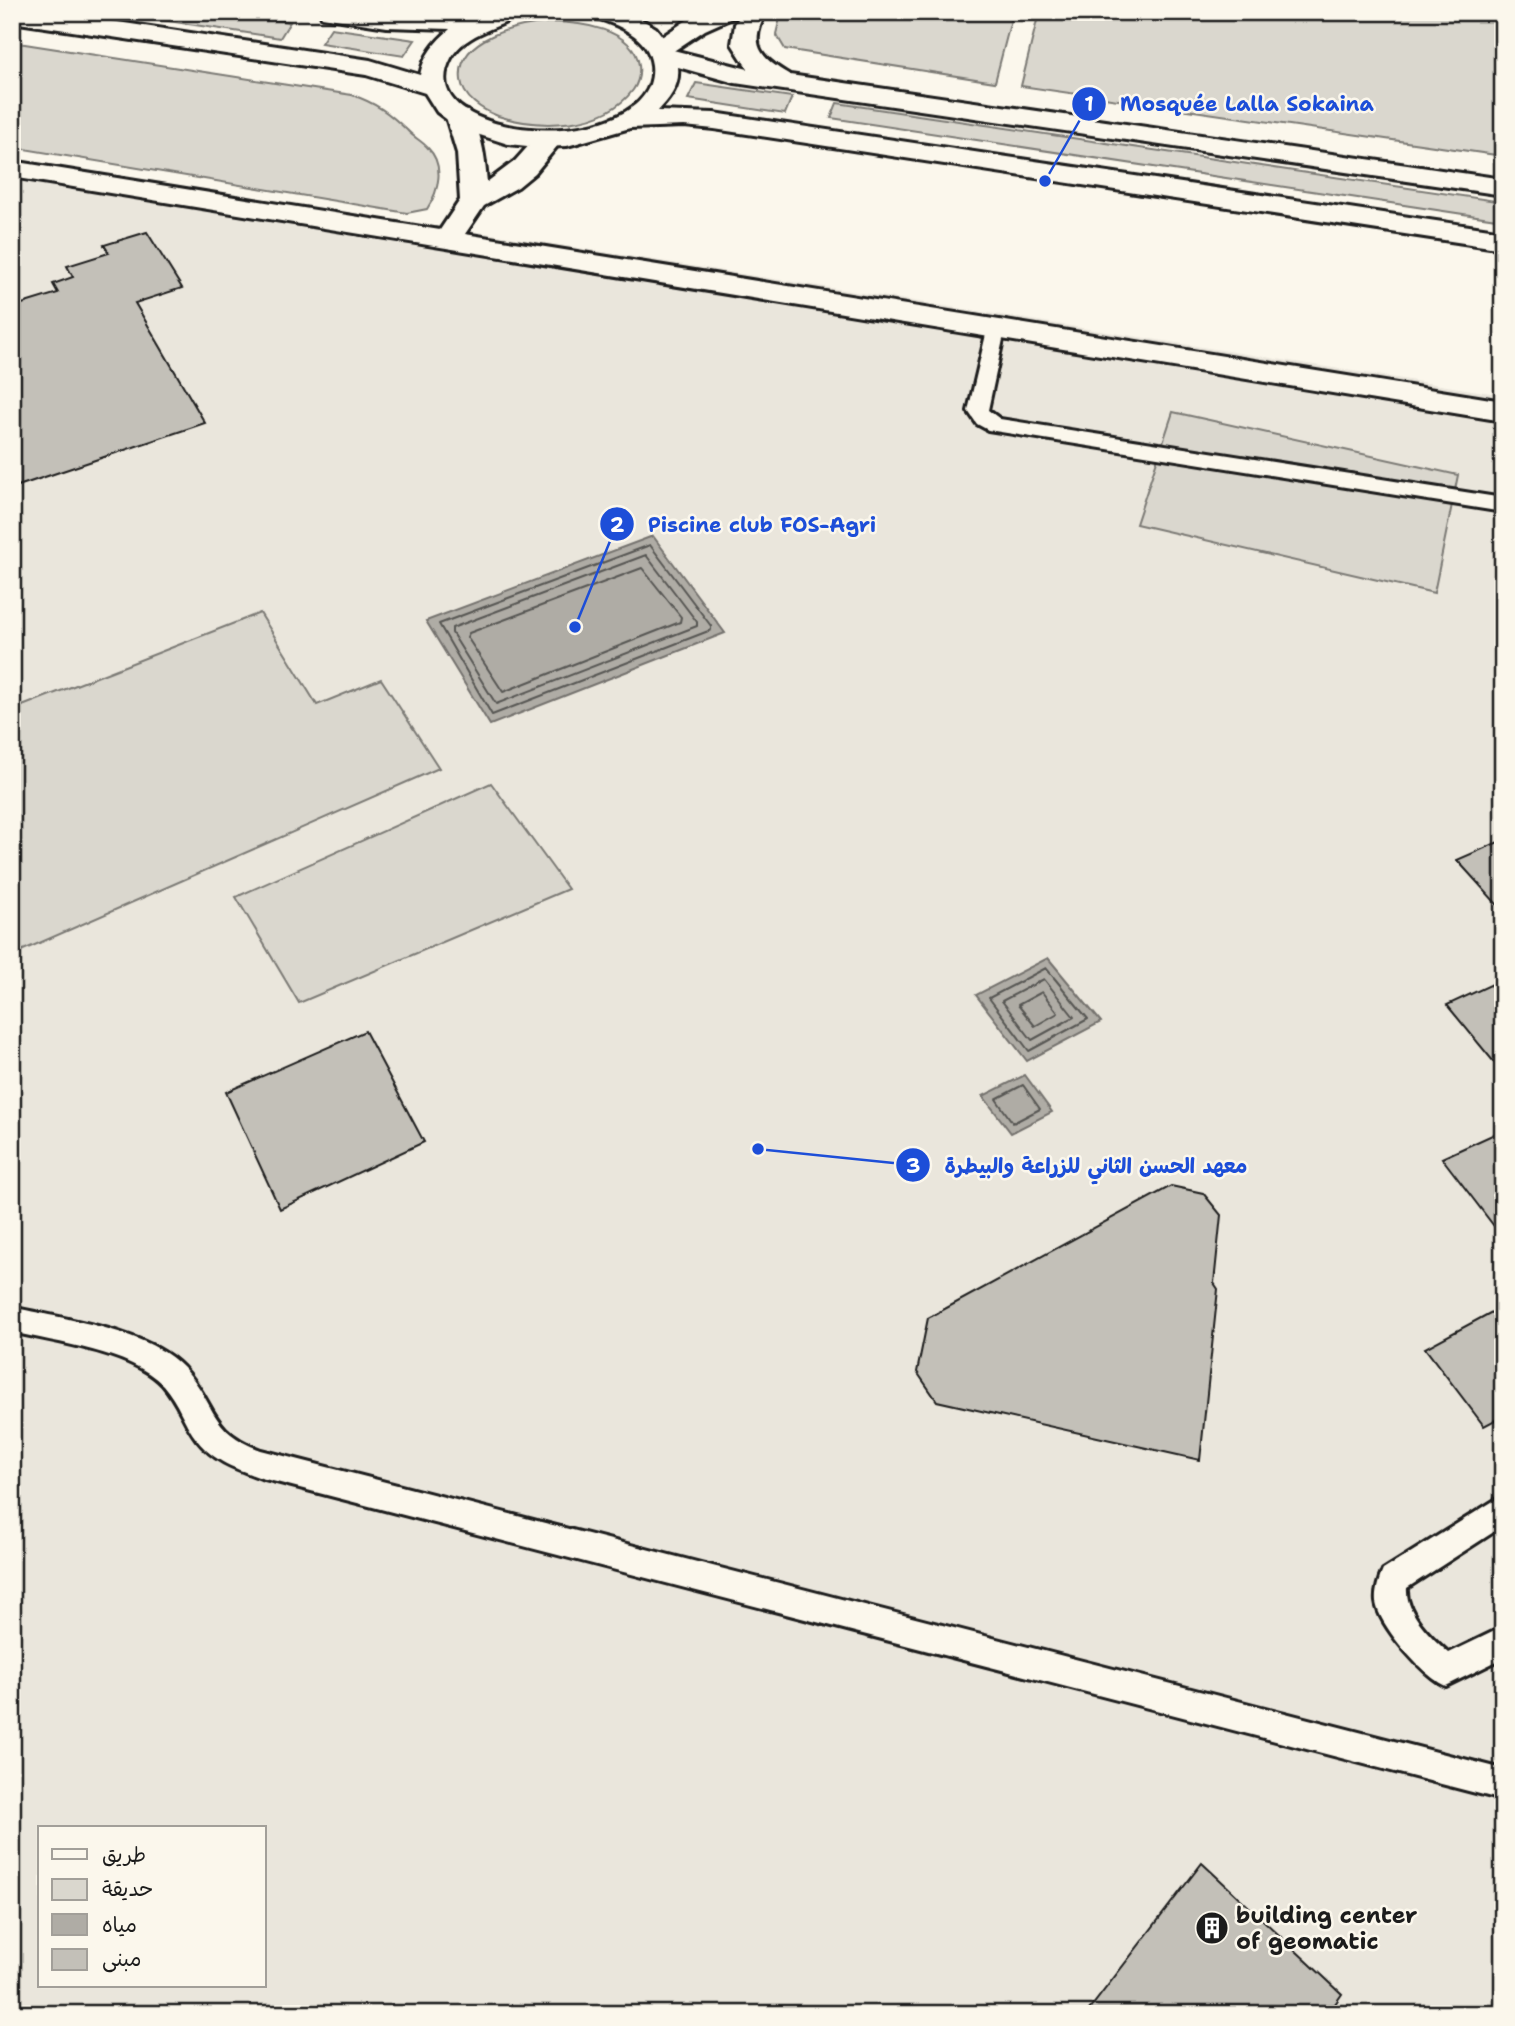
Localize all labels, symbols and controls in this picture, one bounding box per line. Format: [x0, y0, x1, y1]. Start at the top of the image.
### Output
callout: Mosquée Lalla Sokaina [1071, 83, 1388, 125]
text: 1 [1084, 90, 1094, 118]
text: Mosquée Lalla Sokaina [1120, 90, 1375, 118]
callout: Piscine club FOS-Agri [599, 503, 891, 545]
text: 2 [610, 511, 625, 539]
text: Piscine club FOS-Agri [648, 511, 876, 539]
callout: معهد الحسن الثاني للزراعة والبيطرة [896, 1144, 1262, 1186]
text: 3 [906, 1152, 920, 1180]
text: معهد الحسن الثاني للزراعة والبيطرة [945, 1152, 1247, 1185]
legend [38, 1826, 266, 1988]
text: طريق [102, 1841, 146, 1869]
text: حديقة [102, 1875, 153, 1903]
place label: building center of geomatic [1236, 1900, 1417, 1956]
building icon: building center of geomatic [1193, 1909, 1231, 1947]
text: مياه [102, 1911, 137, 1939]
text: مبنى [102, 1945, 141, 1973]

